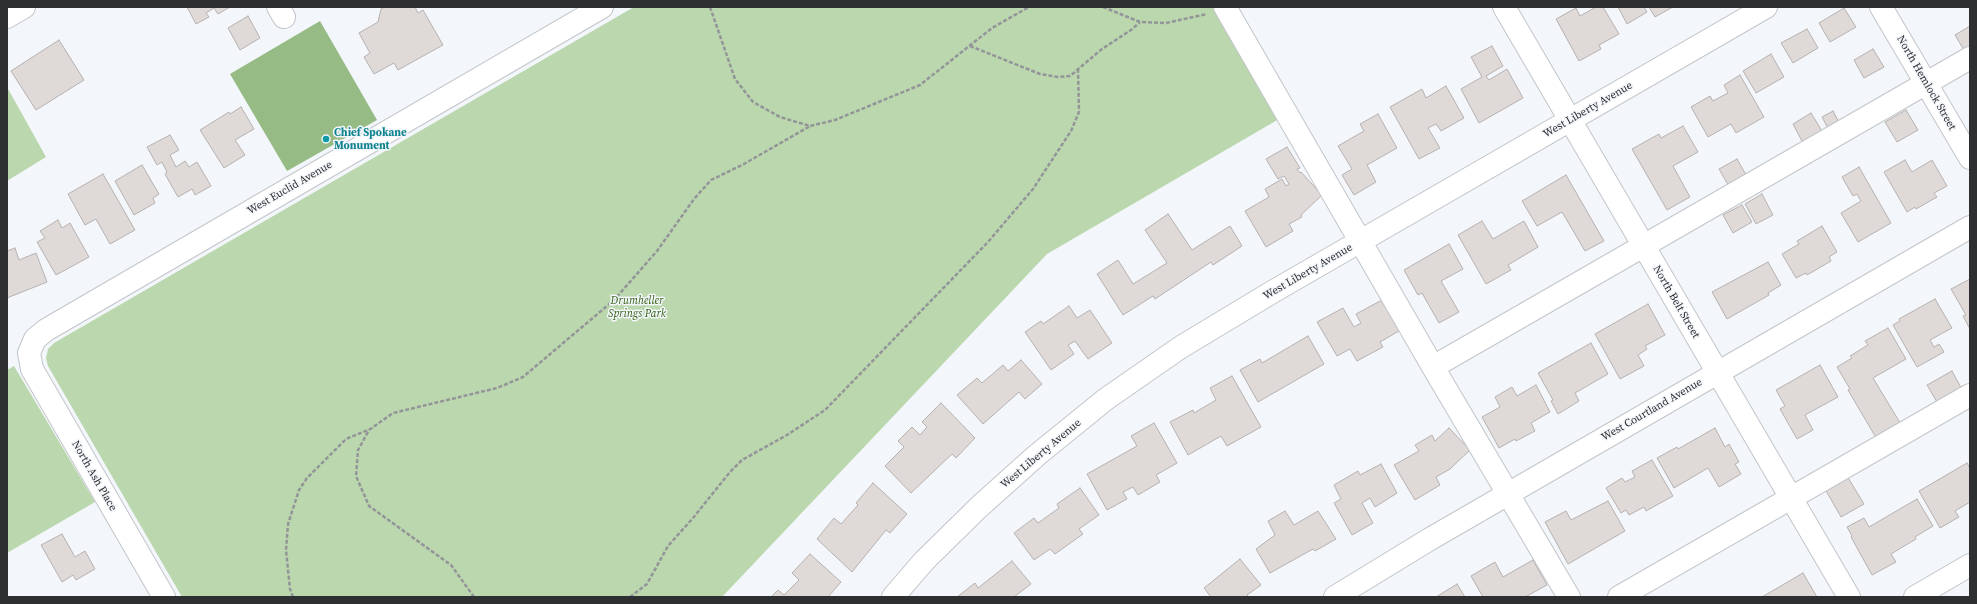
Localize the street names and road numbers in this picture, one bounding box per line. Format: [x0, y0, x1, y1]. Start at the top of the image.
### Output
street label: North Hemlock Street [1893, 33, 1959, 133]
street label: West Liberty Avenue [1541, 79, 1635, 141]
street label: West Euclid Avenue [245, 158, 335, 218]
street label: West Liberty Avenue [1261, 241, 1355, 303]
street label: North Belt Street [1650, 263, 1702, 341]
street label: West Courtland Avenue [1599, 376, 1705, 444]
street label: West Liberty Avenue [998, 417, 1084, 491]
street label: North Ash Place [69, 439, 119, 513]

